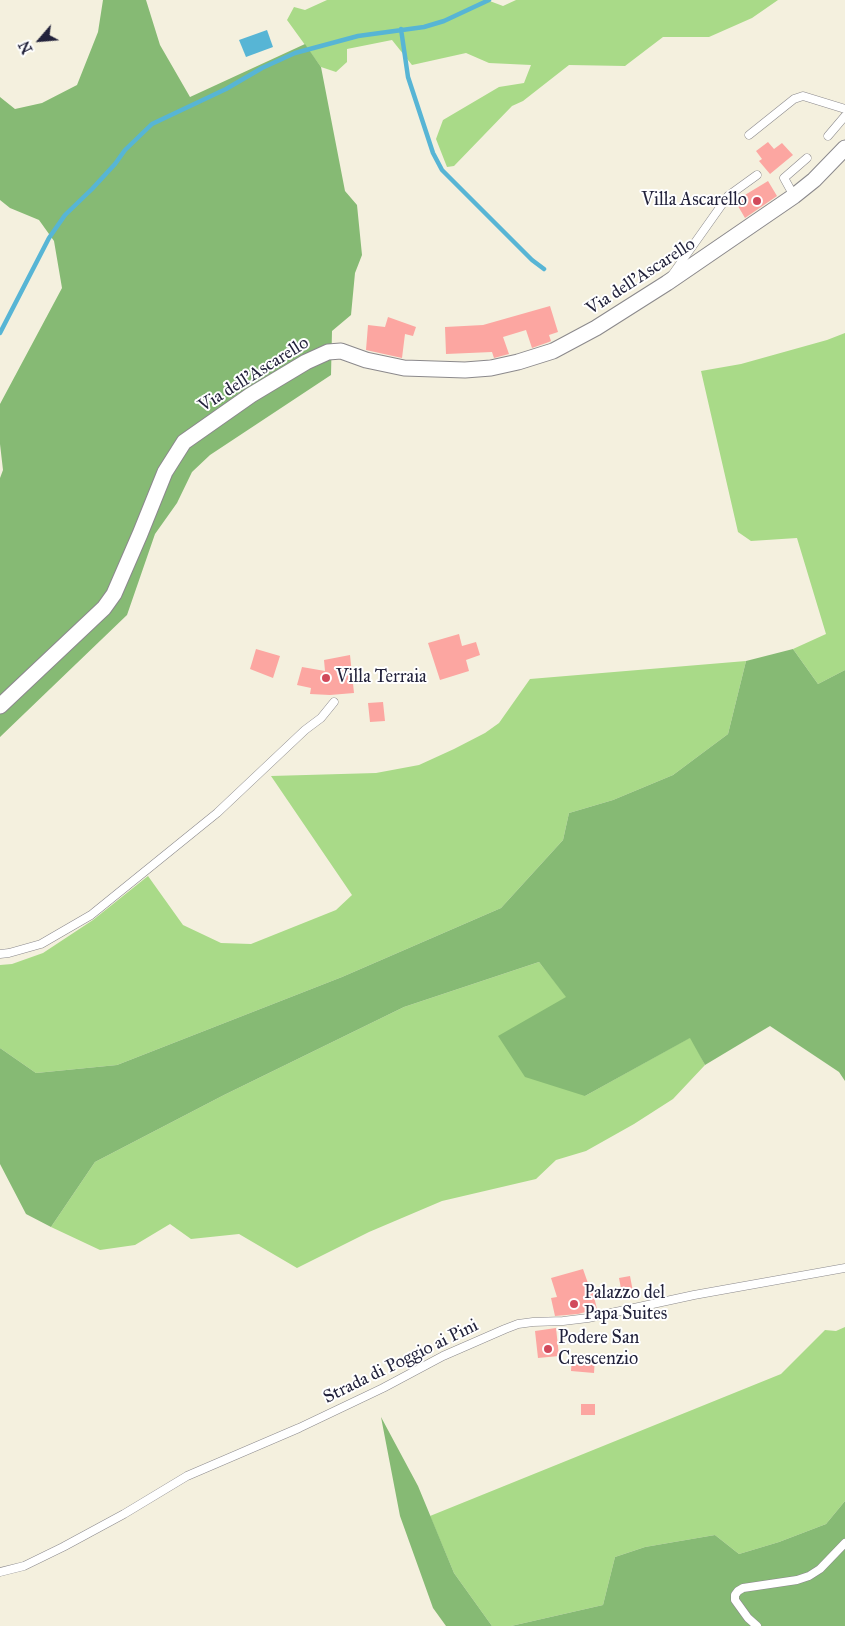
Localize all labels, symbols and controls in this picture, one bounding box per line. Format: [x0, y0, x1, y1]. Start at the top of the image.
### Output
north arrow [15, 15, 65, 65]
text: N [16, 38, 36, 56]
place label: Villa Ascarello [641, 190, 747, 212]
marker: Villa Ascarello [751, 195, 763, 207]
street label: Via dell'Ascarello [582, 234, 700, 320]
street label: Via dell'Ascarello [195, 333, 313, 417]
place label: Villa Terraia [336, 667, 427, 689]
marker: Villa Terraia [320, 672, 332, 684]
place label: Palazzo del Papa Suites [584, 1283, 667, 1326]
marker: Palazzo del Papa Suites [568, 1298, 580, 1310]
street label: Strada di Poggio ai Pini [320, 1315, 482, 1409]
place label: Podere San Crescenzio [558, 1328, 639, 1370]
marker: Podere San Crescenzio [542, 1343, 554, 1355]

